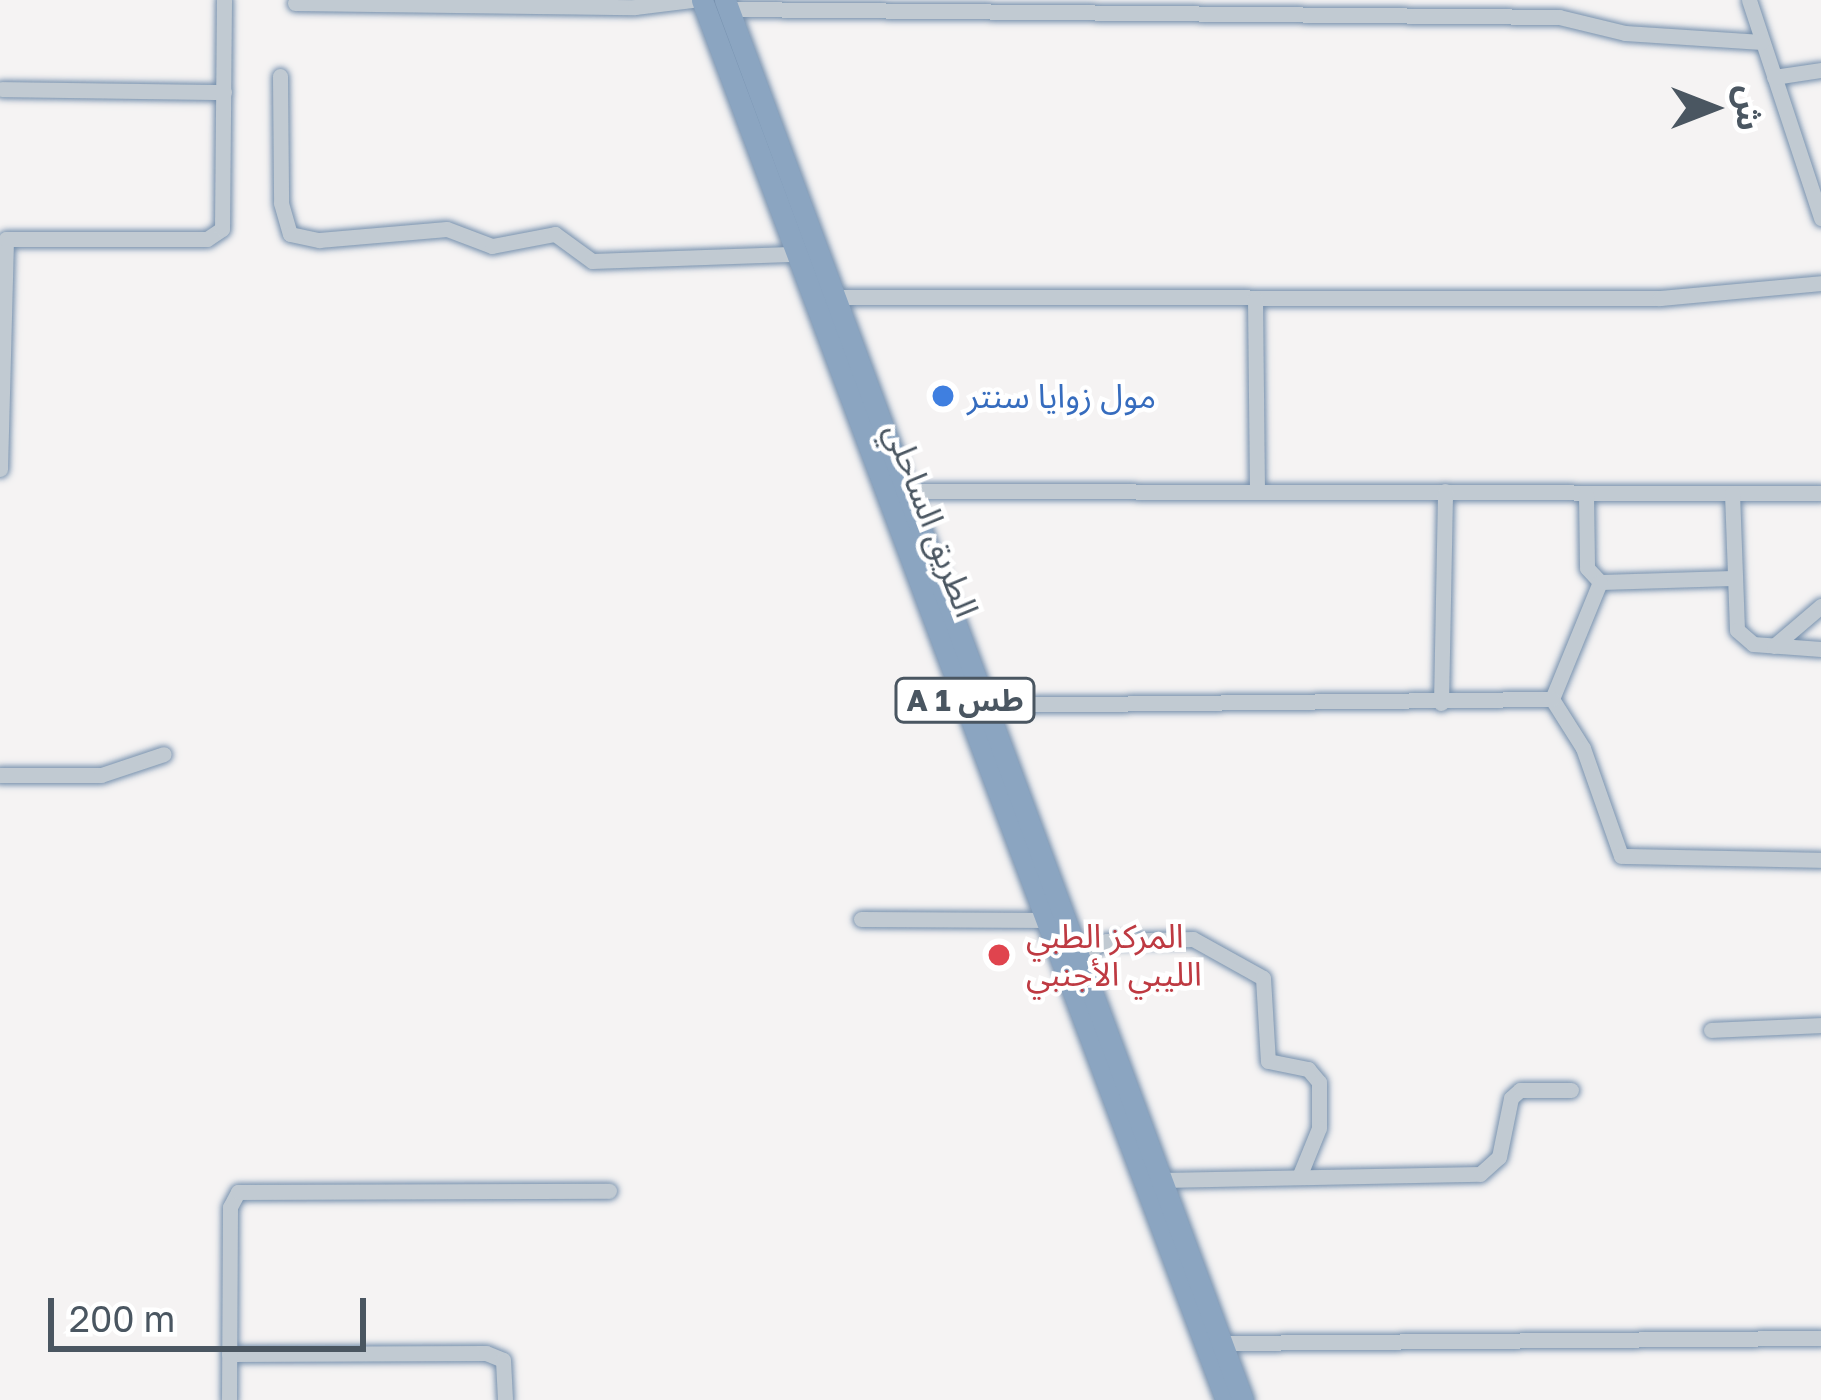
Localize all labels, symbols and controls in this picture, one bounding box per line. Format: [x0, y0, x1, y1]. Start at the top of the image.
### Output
north arrow [1653, 48, 1773, 168]
text: ش [1730, 85, 1769, 131]
place label: مول زوايا سنتر [967, 376, 1156, 416]
marker: مول زوايا سنتر [930, 383, 956, 409]
street label: الطريق الساحلي [877, 417, 987, 623]
road number: A 1 طس [893, 676, 1037, 724]
place label: المركز الطبي الليبي الأجنبي [1026, 916, 1202, 994]
marker: المركز الطبي الليبي الأجنبي [983, 939, 1015, 971]
scale bar [54, 1274, 372, 1348]
text: 200 m [69, 1297, 175, 1340]

